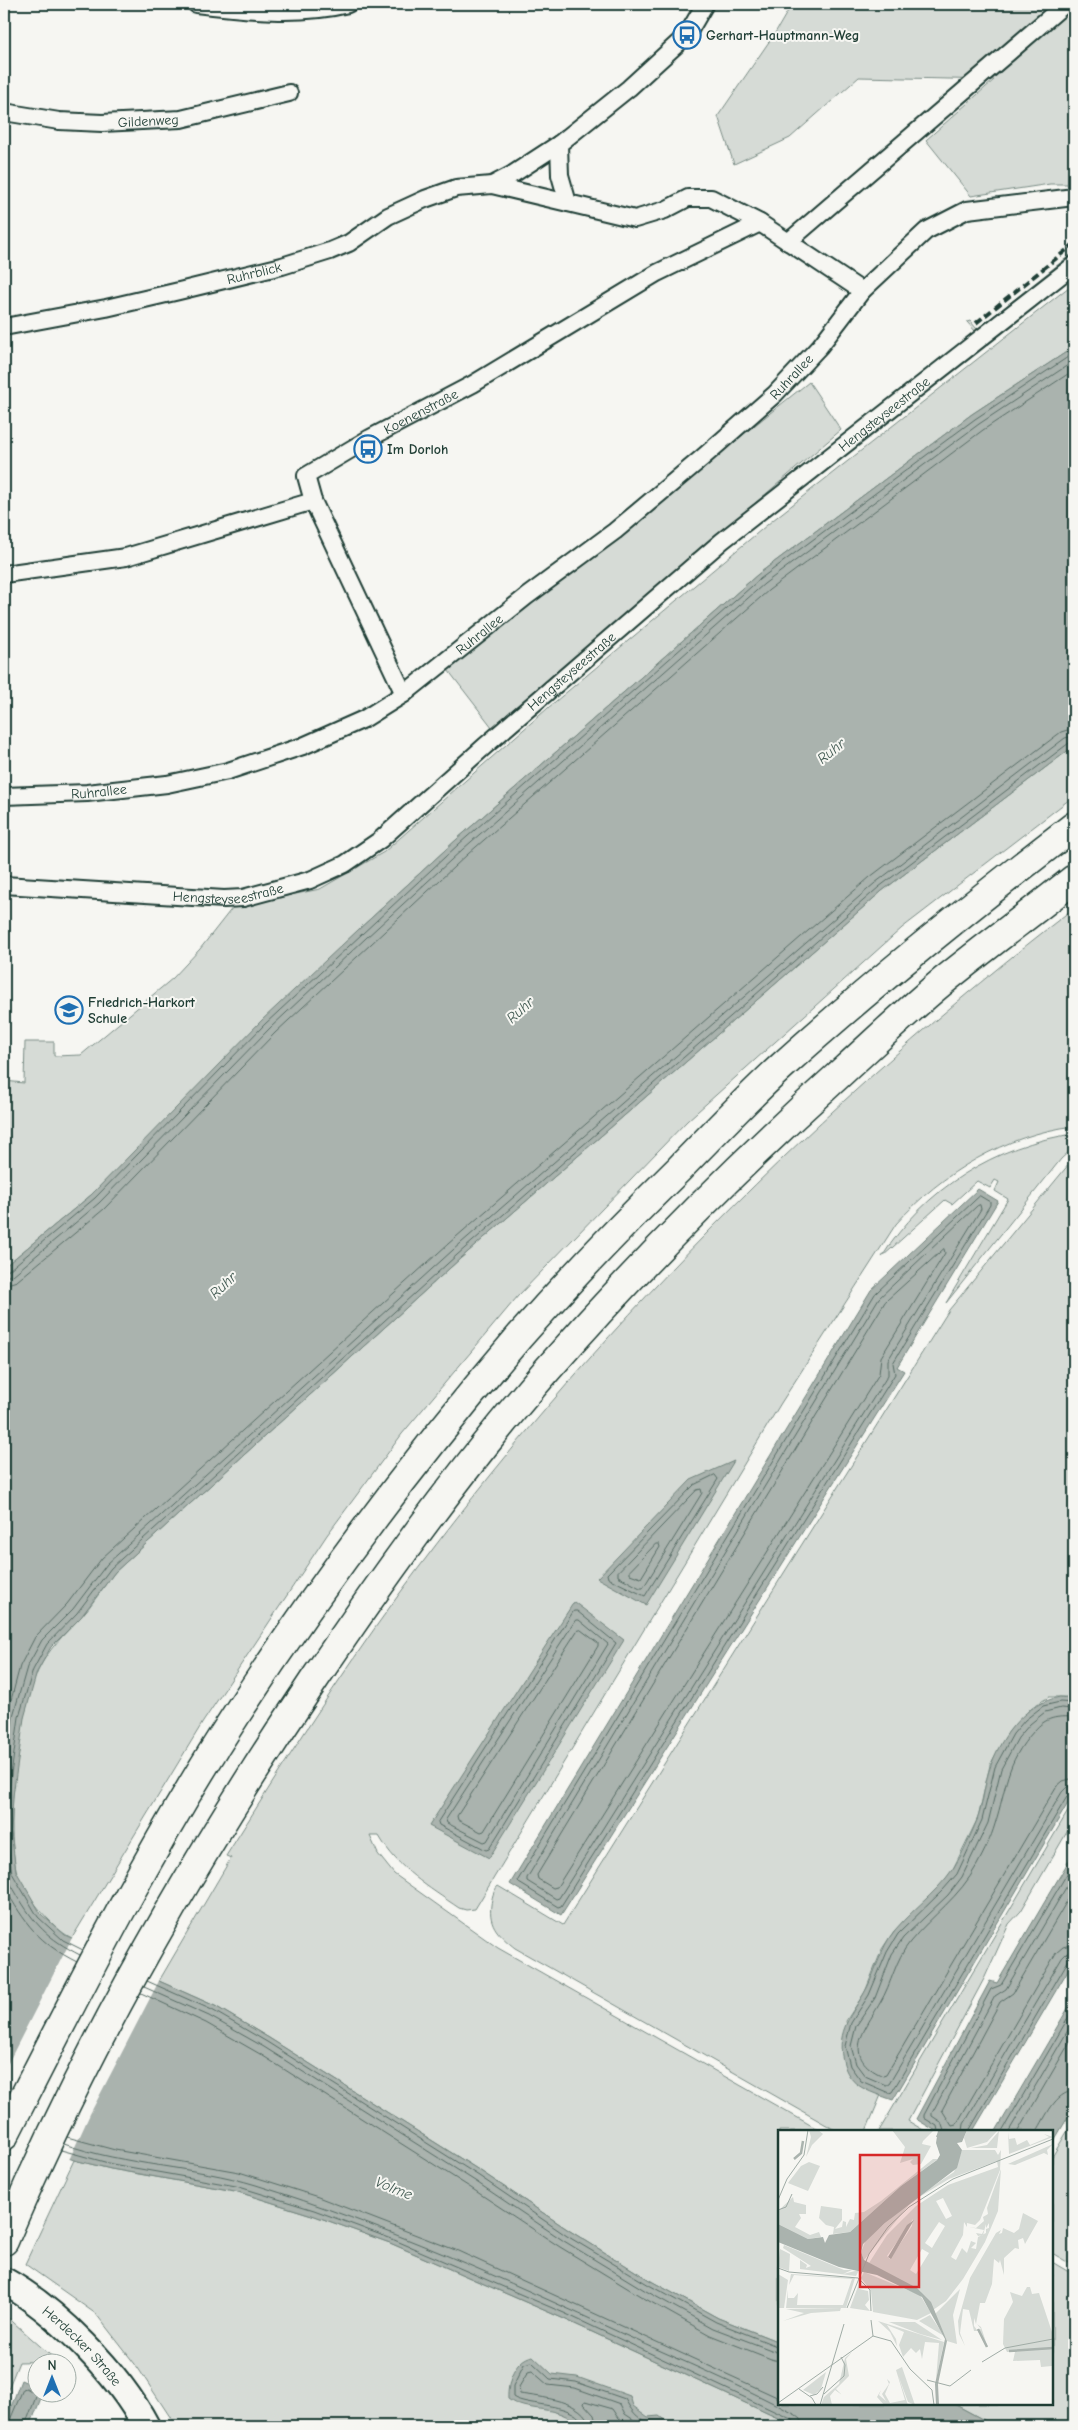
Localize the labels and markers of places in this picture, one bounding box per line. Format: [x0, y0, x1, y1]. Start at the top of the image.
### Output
bus stop icon: Gerhart-Hauptmann-Weg [672, 20, 702, 50]
place label: Gerhart-Hauptmann-Weg [706, 27, 860, 44]
bus stop icon: Im Dorloh [353, 434, 383, 464]
place label: Im Dorloh [387, 441, 448, 458]
place label: Friedrich-Harkort Schule [88, 994, 195, 1027]
school or university icon: Friedrich-Harkort Schule [54, 995, 84, 1025]

